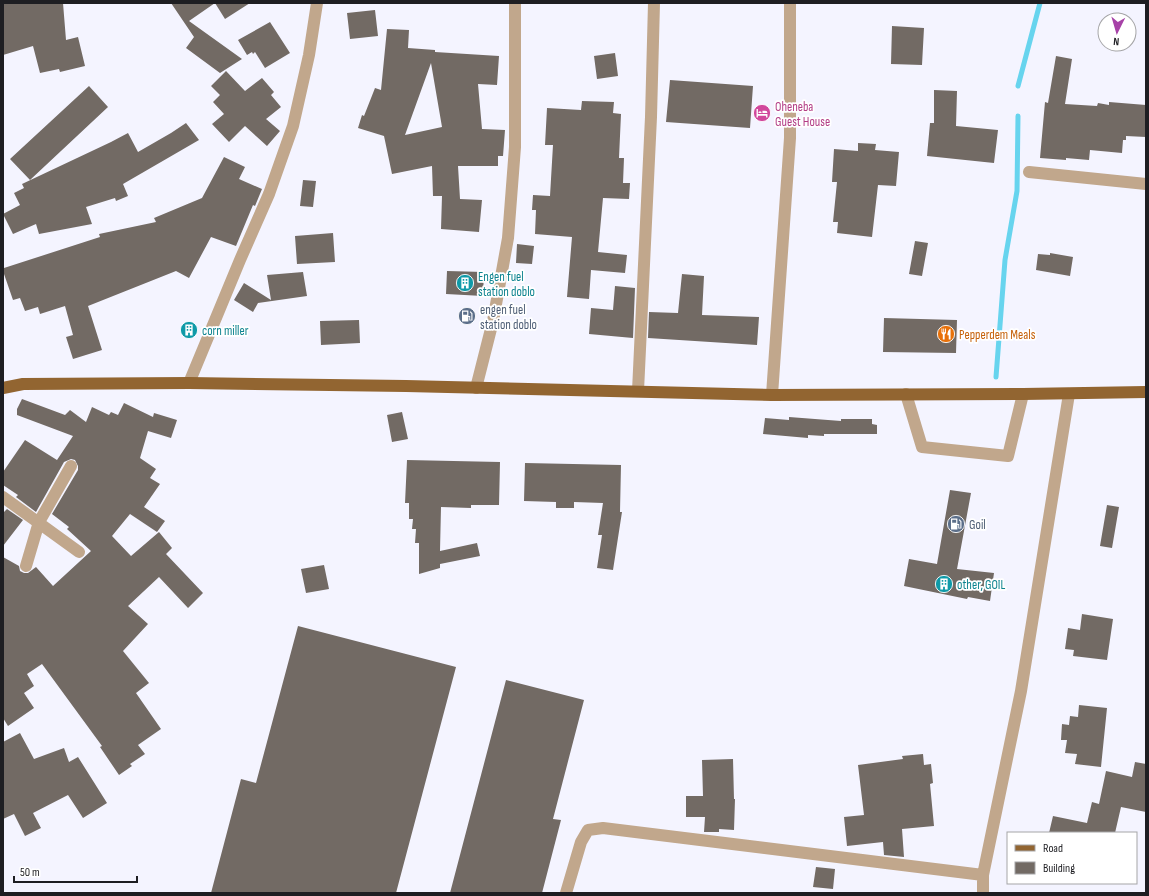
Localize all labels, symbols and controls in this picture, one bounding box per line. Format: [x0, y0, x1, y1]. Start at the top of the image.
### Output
north arrow [1097, 12, 1137, 52]
text: N [1113, 35, 1120, 48]
place label: Oheneba Guest House [775, 99, 830, 130]
hotel icon: Oheneba Guest House [752, 103, 772, 123]
place label: Engen fuel station doblo [478, 269, 535, 300]
building icon: Engen fuel station doblo [455, 273, 475, 293]
place label: engen fuel station doblo [480, 302, 537, 333]
fuel station icon: engen fuel station doblo [457, 306, 477, 326]
building icon: corn miller [179, 320, 199, 340]
place label: corn miller [202, 323, 249, 339]
restaurant icon: Pepperdem Meals [936, 324, 956, 344]
place label: Pepperdem Meals [959, 327, 1036, 343]
fuel station icon: Goil [946, 514, 966, 534]
place label: Goil [969, 517, 986, 533]
building icon: other, GOIL [934, 574, 954, 594]
place label: other, GOIL [957, 577, 1005, 593]
legend [1007, 832, 1137, 884]
text: Road [1043, 841, 1063, 856]
scale bar [14, 858, 137, 884]
text: Building [1043, 861, 1075, 876]
text: 50 m [20, 865, 40, 880]

